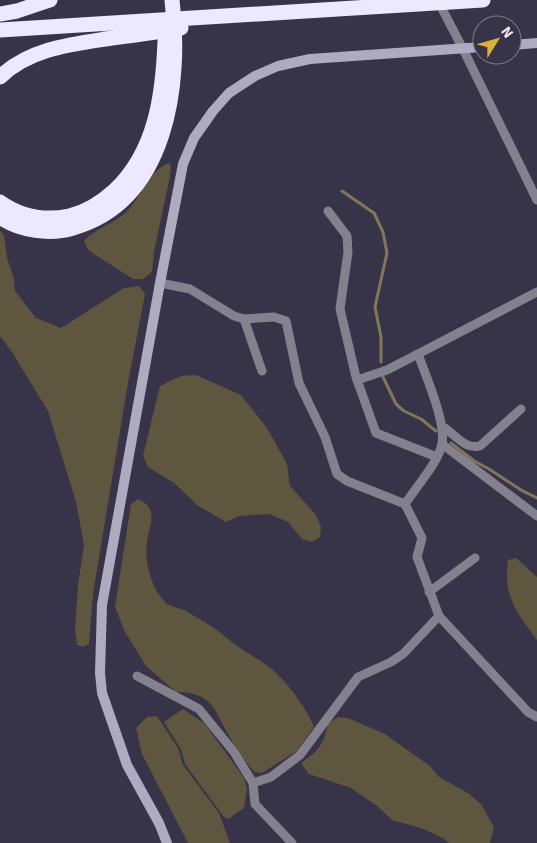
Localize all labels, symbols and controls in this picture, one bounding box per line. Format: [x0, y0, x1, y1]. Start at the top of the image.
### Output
north arrow [472, 15, 522, 65]
text: N [497, 23, 517, 41]

